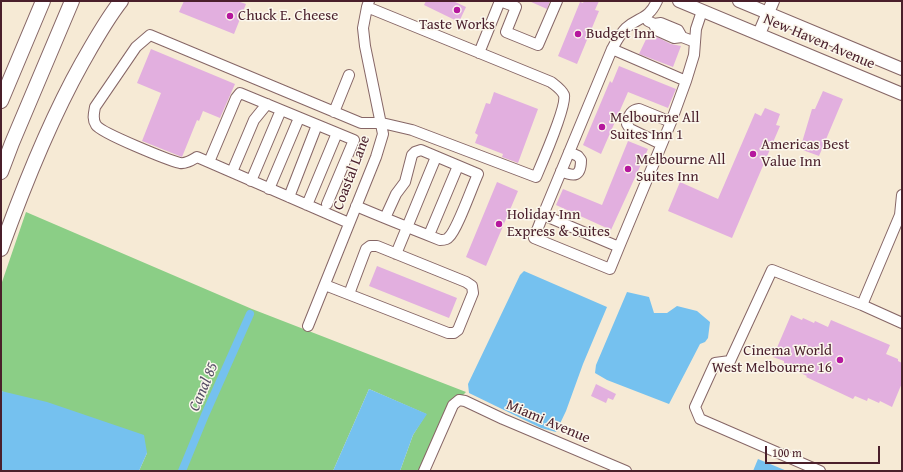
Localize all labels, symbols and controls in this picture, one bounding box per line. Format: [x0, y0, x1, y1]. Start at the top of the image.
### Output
marker: Taste Works [452, 5, 462, 15]
place label: Chuck E. Cheese [238, 7, 338, 25]
street label: New Haven Avenue [760, 10, 878, 74]
marker: Chuck E. Cheese [225, 11, 235, 21]
place label: Taste Works [419, 16, 495, 34]
place label: Budget Inn [586, 25, 655, 43]
marker: Budget Inn [573, 29, 583, 39]
place label: Melbourne All Suites Inn 1 [610, 109, 700, 144]
marker: Melbourne All Suites Inn 1 [597, 122, 607, 132]
street label: Coastal Lane [330, 133, 374, 213]
place label: Americas Best Value Inn [761, 136, 850, 171]
marker: Americas Best Value Inn [748, 149, 758, 159]
place label: Melbourne All Suites Inn [636, 151, 726, 186]
marker: Melbourne All Suites Inn [623, 164, 633, 174]
place label: Holiday Inn Express & Suites [507, 206, 610, 241]
marker: Holiday Inn Express & Suites [494, 219, 504, 229]
place label: Cinema World West Melbourne 16 [712, 342, 832, 377]
marker: Cinema World West Melbourne 16 [835, 355, 845, 365]
water label: Canal 85 [185, 360, 223, 414]
street label: Miami Avenue [503, 396, 593, 448]
scale bar [767, 438, 882, 464]
text: 100 m [772, 444, 802, 461]

